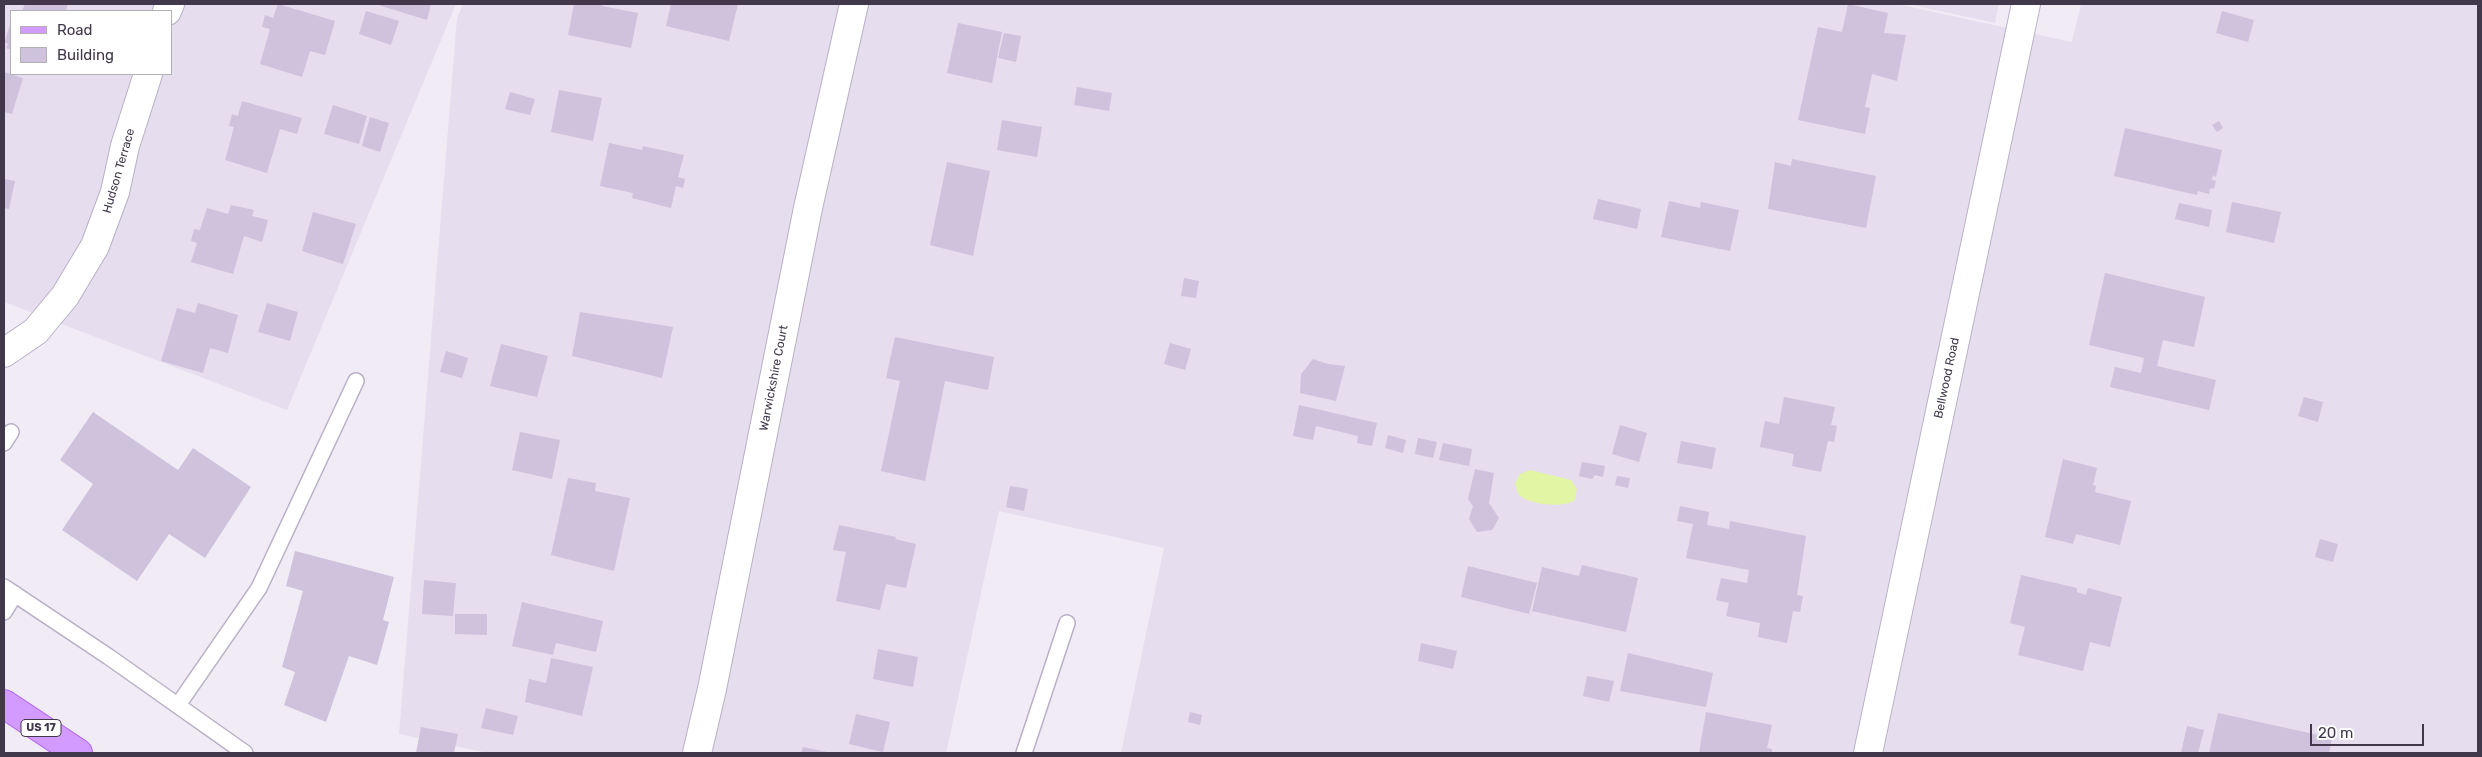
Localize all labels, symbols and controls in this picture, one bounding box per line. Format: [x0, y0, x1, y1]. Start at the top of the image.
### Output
legend [10, 10, 172, 75]
text: Road [57, 21, 93, 39]
text: Building [57, 46, 114, 64]
street label: Hudson Terrace [100, 127, 138, 215]
street label: Warwickshire Court [757, 324, 791, 432]
street label: Bellwood Road [1931, 336, 1963, 420]
scale bar [2312, 714, 2426, 746]
road number: US 17 [21, 720, 61, 736]
text: 20 m [2318, 724, 2353, 742]

